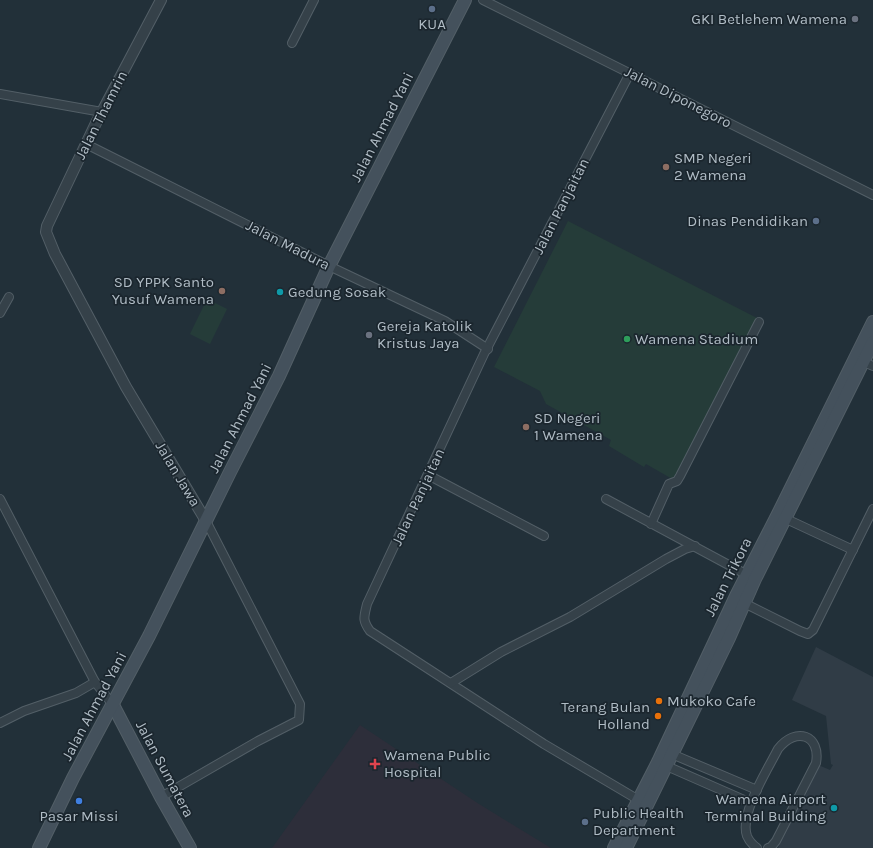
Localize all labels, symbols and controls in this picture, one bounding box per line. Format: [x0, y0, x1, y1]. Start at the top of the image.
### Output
marker: KUA [427, 4, 437, 14]
place label: GKI Betlehem Wamena [691, 10, 847, 28]
marker: GKI Betlehem Wamena [850, 14, 860, 24]
place label: KUA [418, 15, 446, 33]
street label: Jalan Diponegoro [621, 62, 735, 132]
street label: Jalan Thamrin [71, 68, 131, 162]
street label: Jalan Ahmad Yani [347, 69, 417, 185]
place label: SMP Negeri 2 Wamena [674, 149, 752, 184]
street label: Jalan Panjaitan [529, 155, 593, 257]
marker: SMP Negeri 2 Wamena [661, 162, 671, 172]
place label: Dinas Pendidikan [687, 212, 808, 230]
street label: Jalan Madura [243, 216, 333, 274]
marker: Dinas Pendidikan [811, 216, 821, 226]
place label: SD YPPK Santo Yusuf Wamena [112, 273, 214, 308]
place label: Gedung Sosak [288, 283, 386, 301]
marker: SD YPPK Santo Yusuf Wamena [217, 286, 227, 296]
marker: Gedung Sosak [275, 287, 285, 297]
place label: Gereja Katolik Kristus Jaya [377, 317, 472, 352]
marker: Gereja Katolik Kristus Jaya [364, 330, 374, 340]
place label: Wamena Stadium [635, 330, 758, 348]
marker: Wamena Stadium [622, 334, 632, 344]
street label: Jalan Ahmad Yani [205, 360, 275, 476]
place label: SD Negeri 1 Wamena [534, 409, 603, 444]
marker: SD Negeri 1 Wamena [521, 422, 531, 432]
street label: Jalan Jawa [152, 438, 204, 510]
street label: Jalan Panjaitan [388, 445, 448, 549]
street label: Jalan Trikora [700, 535, 756, 619]
street label: Jalan Ahmad Yani [58, 648, 130, 764]
place label: Mukoko Cafe [667, 692, 756, 710]
marker: Mukoko Cafe [654, 696, 664, 706]
place label: Terang Bulan Holland [561, 698, 650, 733]
marker: Terang Bulan Holland [653, 711, 663, 721]
street label: Jalan Sumatera [132, 718, 198, 820]
place label: Wamena Public Hospital [384, 746, 490, 781]
marker: Wamena Public Hospital [369, 758, 381, 770]
place label: Wamena Airport Terminal Building [705, 790, 827, 825]
marker: Pasar Missi [74, 796, 84, 806]
marker: Wamena Airport Terminal Building [829, 803, 839, 813]
place label: Public Health Department [593, 804, 684, 839]
place label: Pasar Missi [39, 807, 119, 825]
marker: Public Health Department [580, 817, 590, 827]

